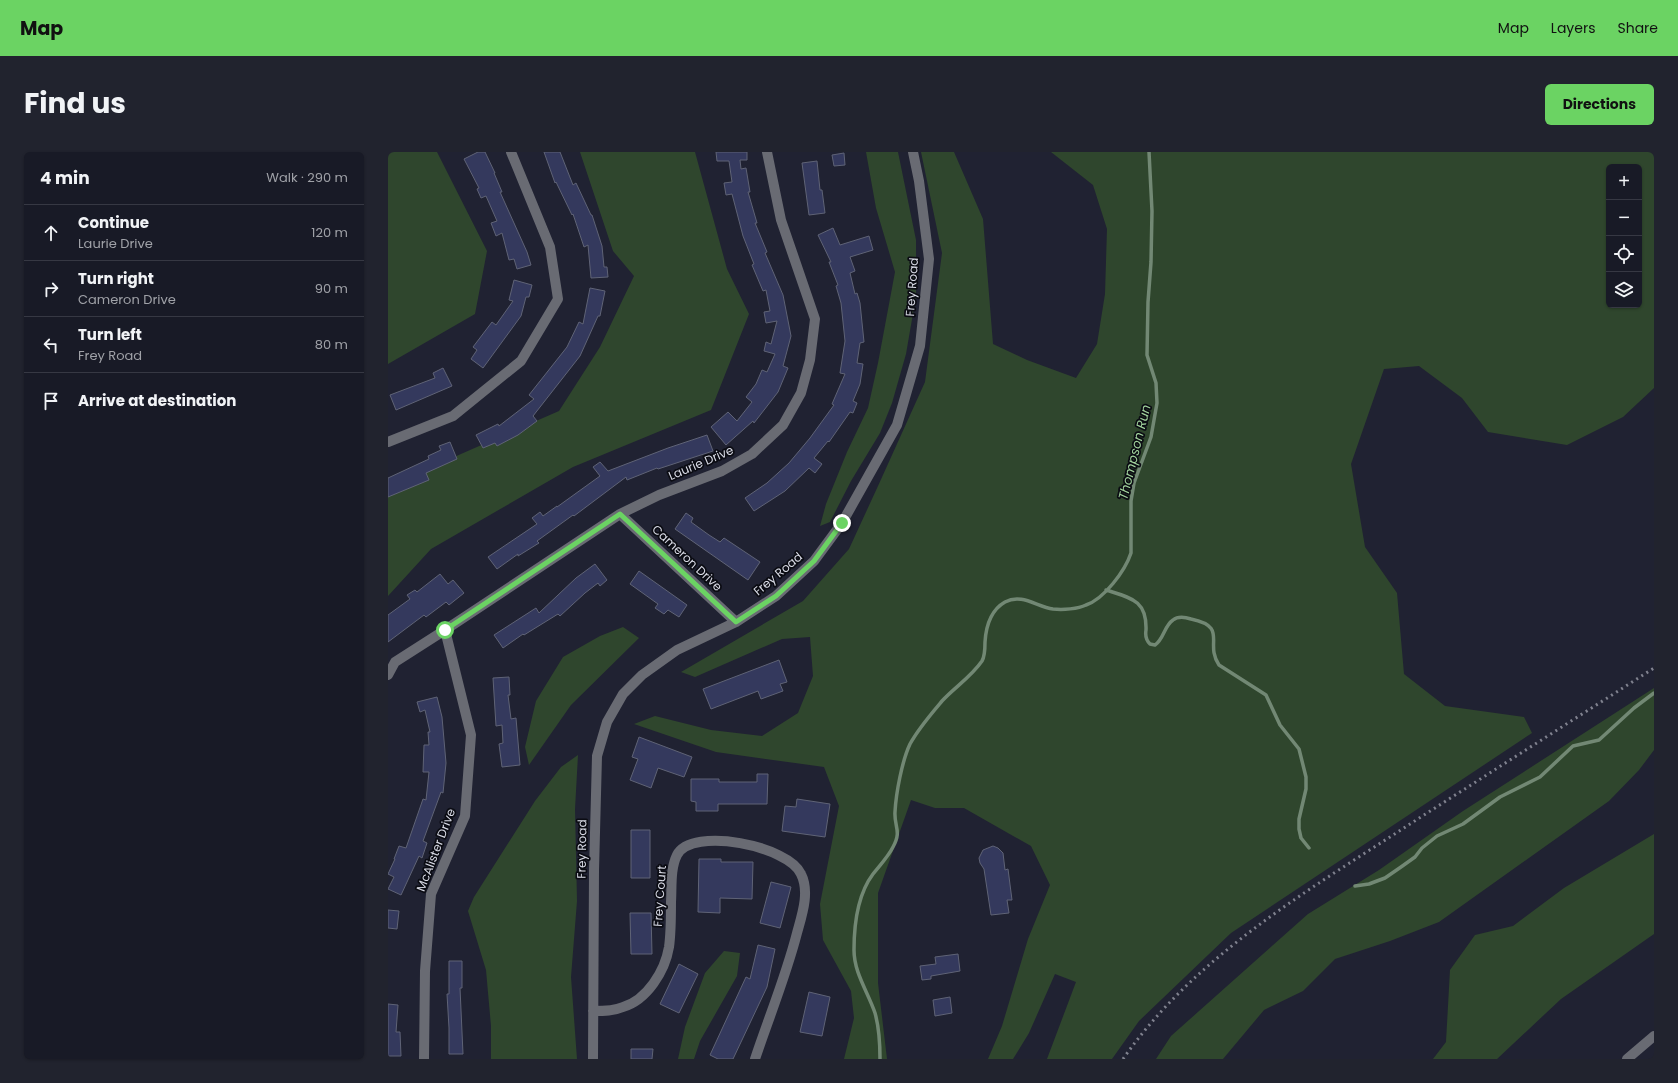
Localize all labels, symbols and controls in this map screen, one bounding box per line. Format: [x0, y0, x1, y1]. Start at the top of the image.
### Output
text: Map [20, 15, 63, 42]
text: Map [1498, 18, 1529, 38]
text: Layers [1551, 18, 1595, 38]
text: Share [1617, 18, 1658, 38]
text: Find us [24, 84, 126, 123]
button: Directions [1545, 84, 1654, 125]
map controls [1606, 164, 1642, 308]
button: + [1606, 164, 1642, 200]
text: 4 min [40, 166, 90, 190]
text: Walk · 290 m [266, 168, 348, 187]
button: − [1606, 200, 1642, 236]
text: Continue [78, 212, 149, 233]
icon: ahead [40, 222, 62, 244]
text: 120 m [311, 223, 348, 242]
text: Laurie Drive [78, 234, 153, 253]
button: locate [1606, 236, 1642, 272]
street label: Frey Road [901, 257, 922, 317]
text: Turn right [78, 268, 154, 289]
button: layers [1606, 272, 1642, 308]
icon: right [40, 278, 62, 300]
text: 90 m [315, 279, 348, 298]
text: Cameron Drive [78, 290, 176, 309]
text: Turn left [78, 324, 142, 345]
icon: left [40, 334, 62, 356]
text: 80 m [315, 335, 348, 354]
text: Frey Road [78, 346, 142, 365]
icon: arrive [40, 390, 62, 412]
text: Arrive at destination [78, 390, 236, 411]
water label: Thompson Run [1113, 402, 1156, 502]
street label: Laurie Drive [666, 441, 736, 484]
route end [833, 514, 851, 532]
street label: Cameron Drive [649, 521, 726, 595]
street label: Frey Road [750, 548, 806, 599]
route start [436, 621, 454, 639]
street label: McAlister Drive [412, 806, 459, 894]
street label: Frey Road [572, 819, 591, 879]
street label: Frey Court [649, 865, 670, 927]

